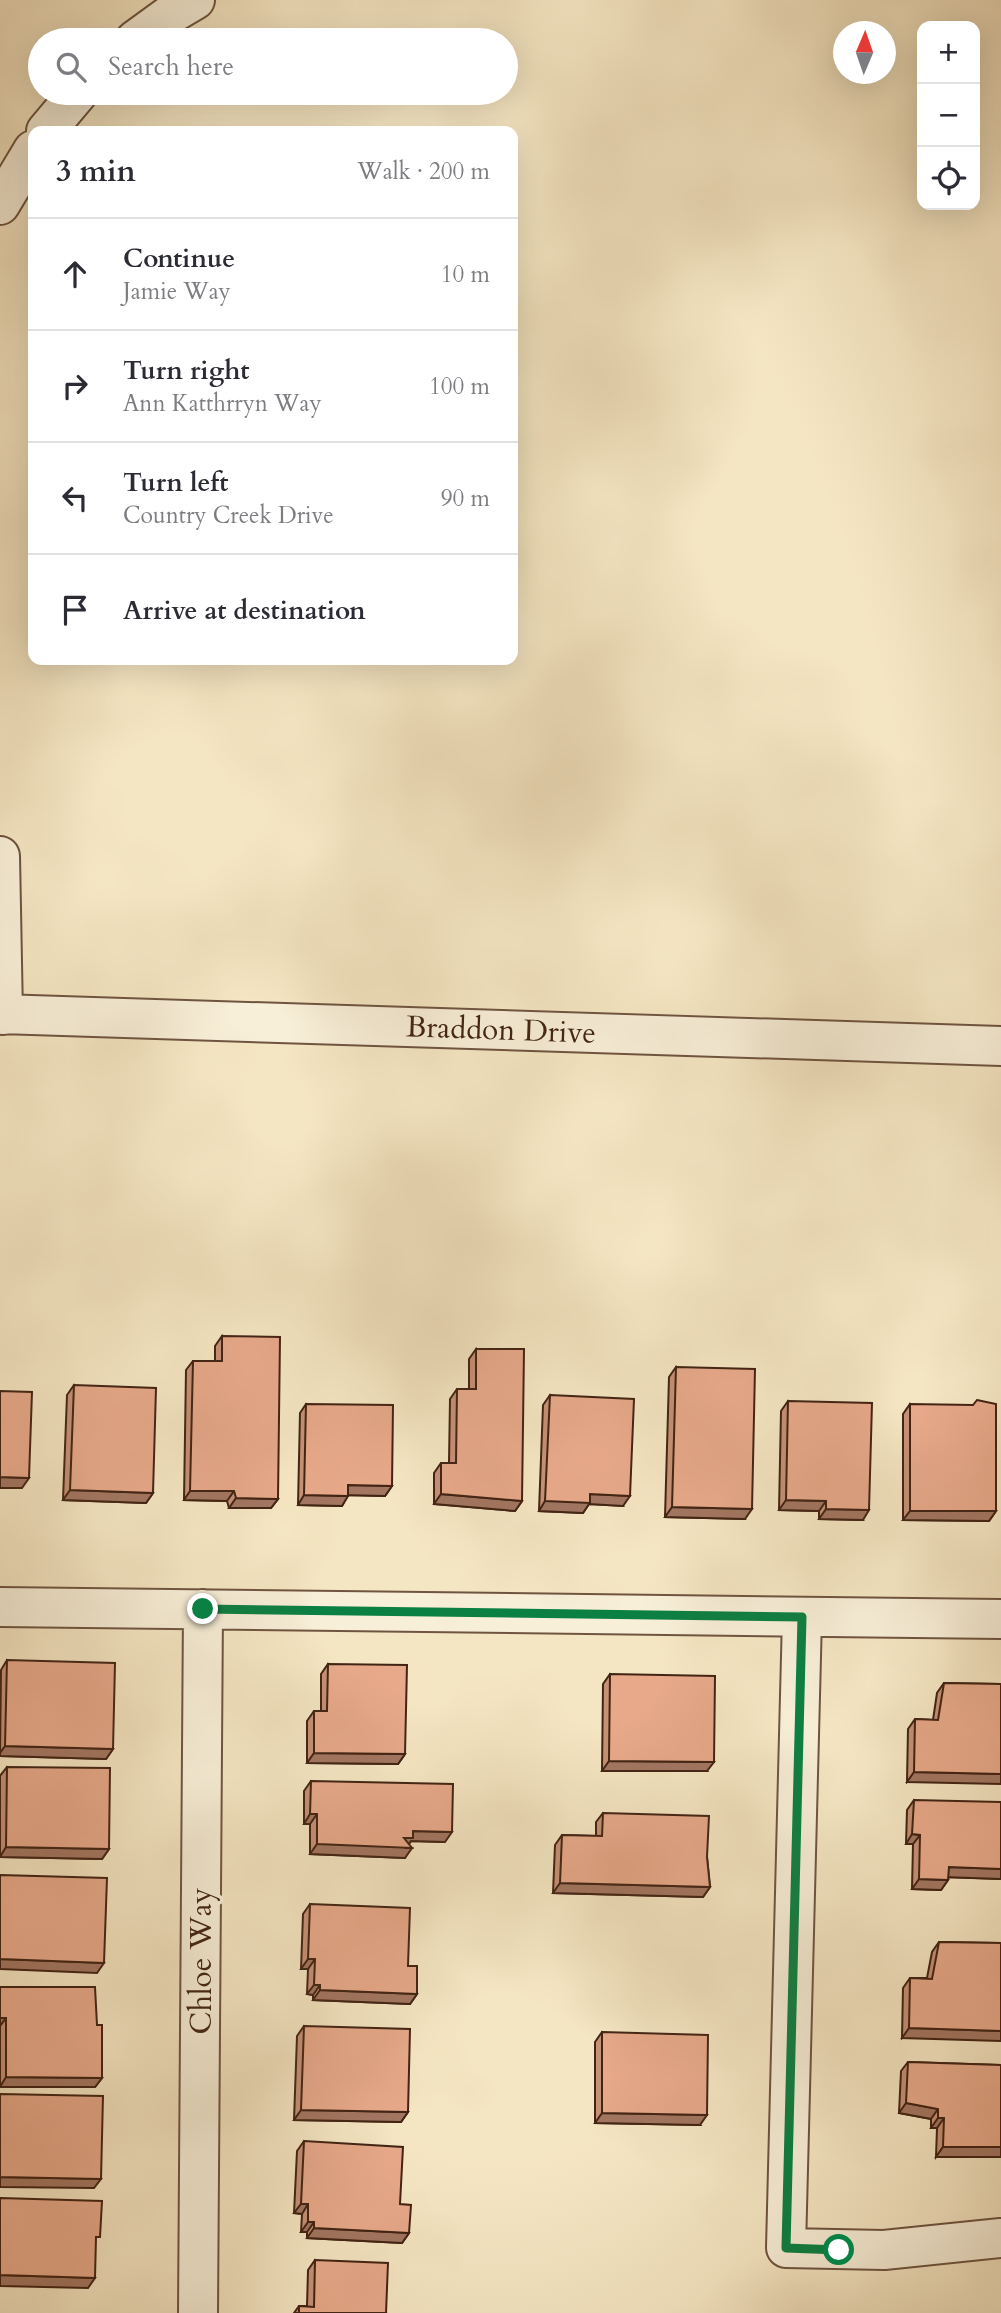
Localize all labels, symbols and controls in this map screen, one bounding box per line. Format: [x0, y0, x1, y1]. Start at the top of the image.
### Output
north arrow [833, 21, 896, 84]
map controls [917, 21, 980, 210]
button: + [917, 21, 980, 84]
search box [28, 28, 518, 105]
icon: search [52, 48, 90, 86]
text: Search here [108, 49, 234, 84]
button: − [917, 84, 980, 147]
button: locate [917, 147, 980, 210]
text: 3 min [56, 151, 136, 192]
text: Walk · 200 m [357, 156, 490, 187]
text: Continue [123, 241, 235, 276]
icon: ahead [56, 255, 94, 293]
text: 10 m [441, 259, 490, 290]
text: Jamie Way [123, 276, 231, 307]
text: Turn right [123, 353, 250, 388]
icon: right [56, 367, 94, 405]
text: 100 m [429, 371, 490, 402]
text: Ann Katthrryn Way [123, 388, 322, 419]
text: Turn left [123, 465, 228, 500]
icon: left [56, 479, 94, 517]
text: 90 m [441, 483, 490, 514]
text: Country Creek Drive [123, 500, 334, 531]
icon: arrive [56, 591, 94, 629]
text: Arrive at destination [123, 593, 366, 628]
street label: Braddon Drive [405, 1006, 597, 1054]
route end [187, 1593, 218, 1624]
street label: Chloe Way [181, 1887, 222, 2034]
route start [823, 2234, 854, 2265]

